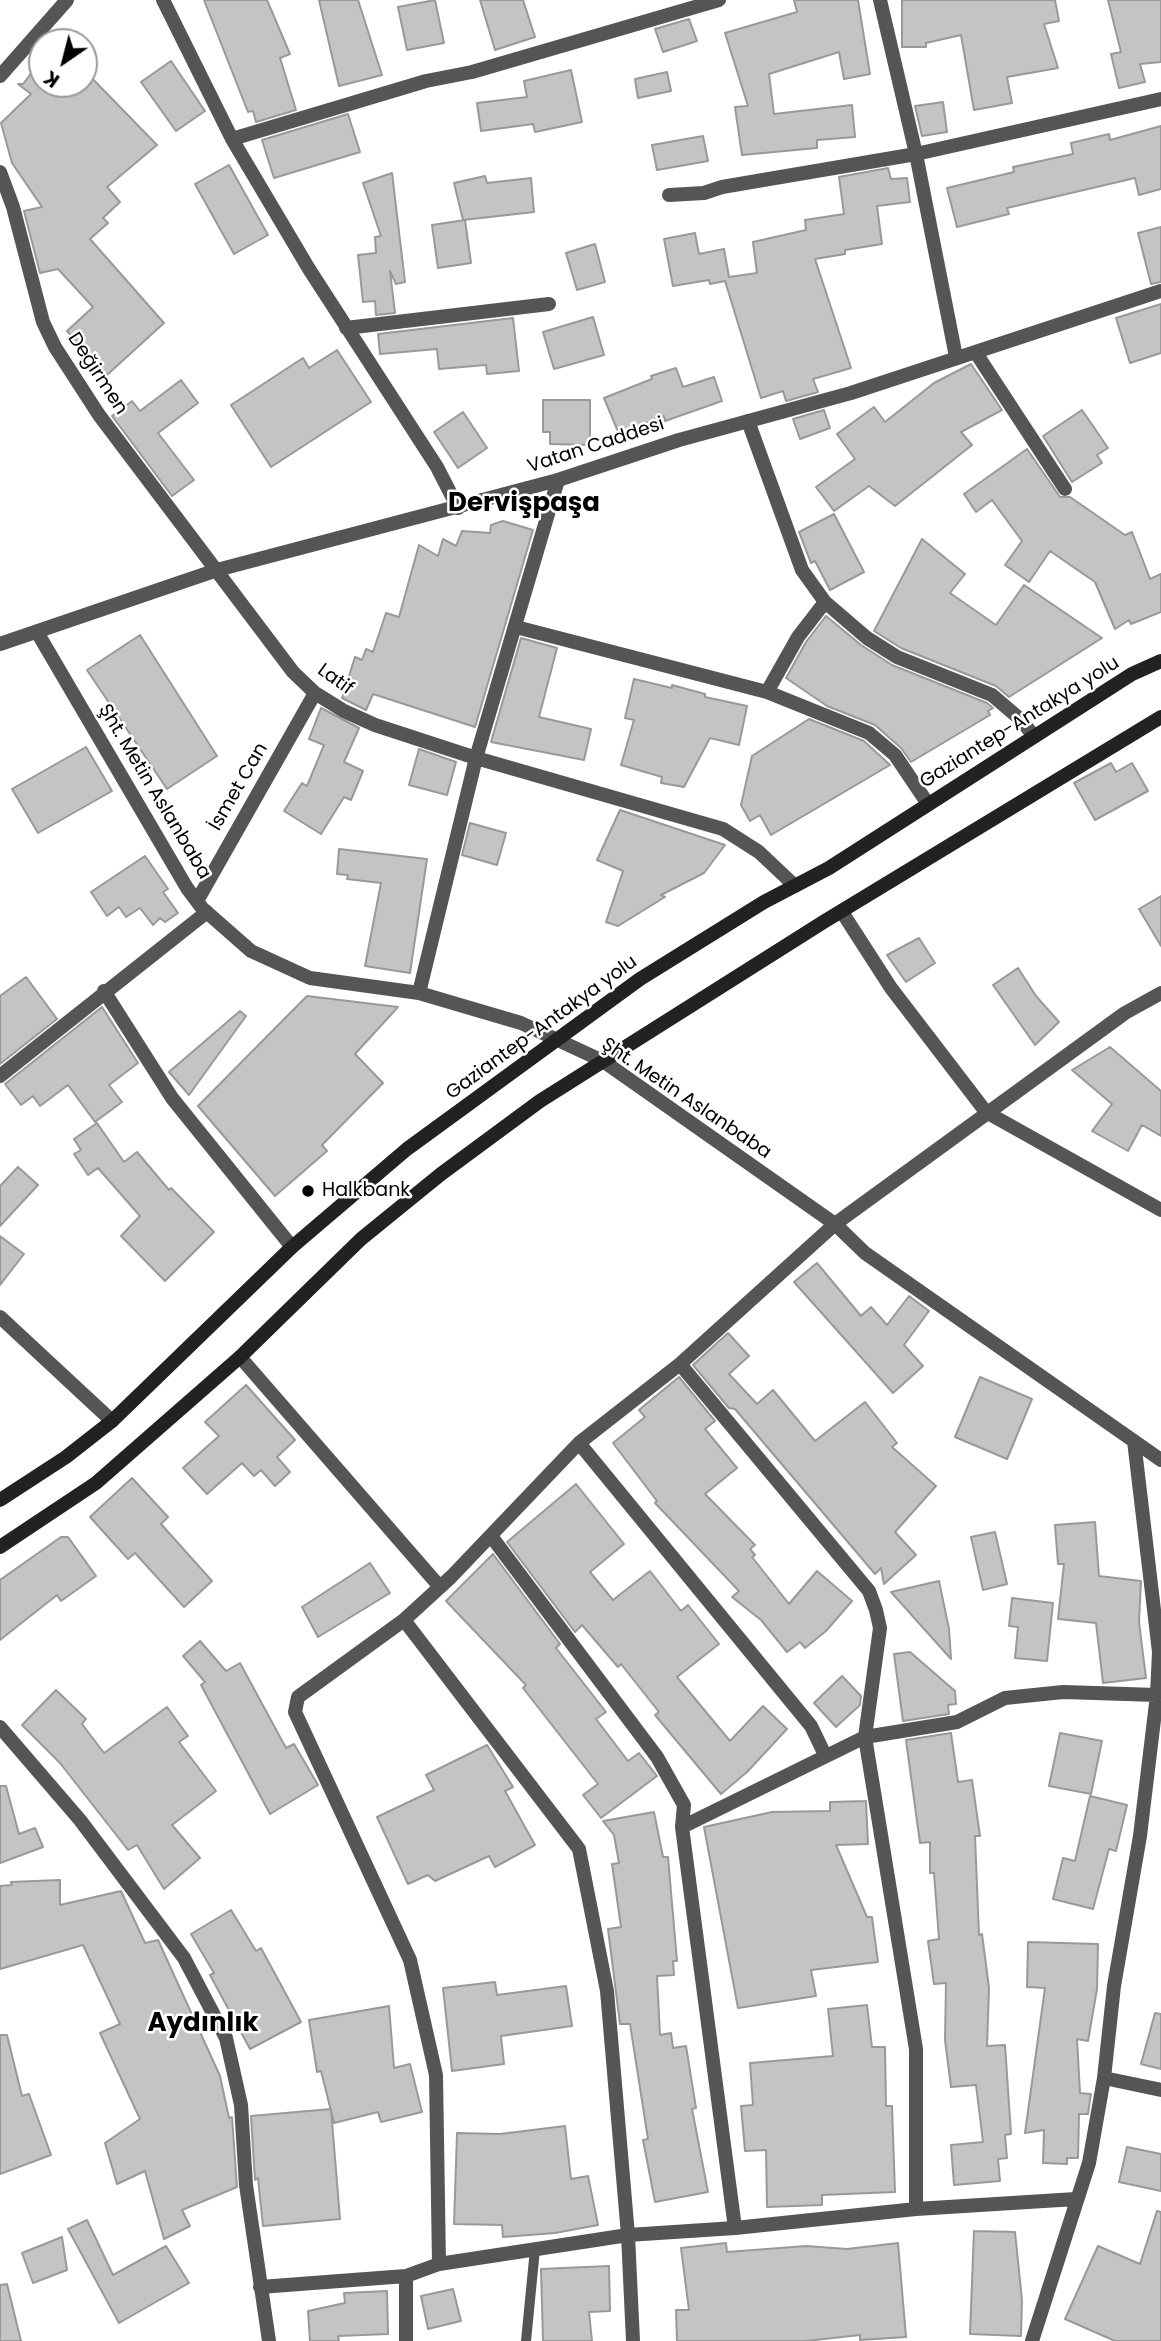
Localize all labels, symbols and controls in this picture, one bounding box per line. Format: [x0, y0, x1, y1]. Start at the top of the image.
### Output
north arrow [28, 28, 98, 98]
text: K [39, 64, 65, 94]
street label: Değirmen [62, 329, 132, 419]
street label: Vatan Caddesi [525, 413, 667, 479]
district label: Dervişpaşa [448, 488, 600, 520]
street label: Gaziantep-Antakya yolu [916, 652, 1124, 794]
street label: Latif [313, 659, 357, 701]
street label: Şht. Metin Aslanbaba [93, 700, 215, 884]
street label: İsmet Can [205, 739, 273, 835]
street label: Gaziantep-Antakya yolu [442, 951, 642, 1105]
street label: Şht. Metin Aslanbaba [597, 1034, 775, 1164]
place label: Halkbank [322, 1180, 410, 1202]
marker: Halkbank [300, 1183, 316, 1199]
district label: Aydınlık [147, 2008, 259, 2040]

